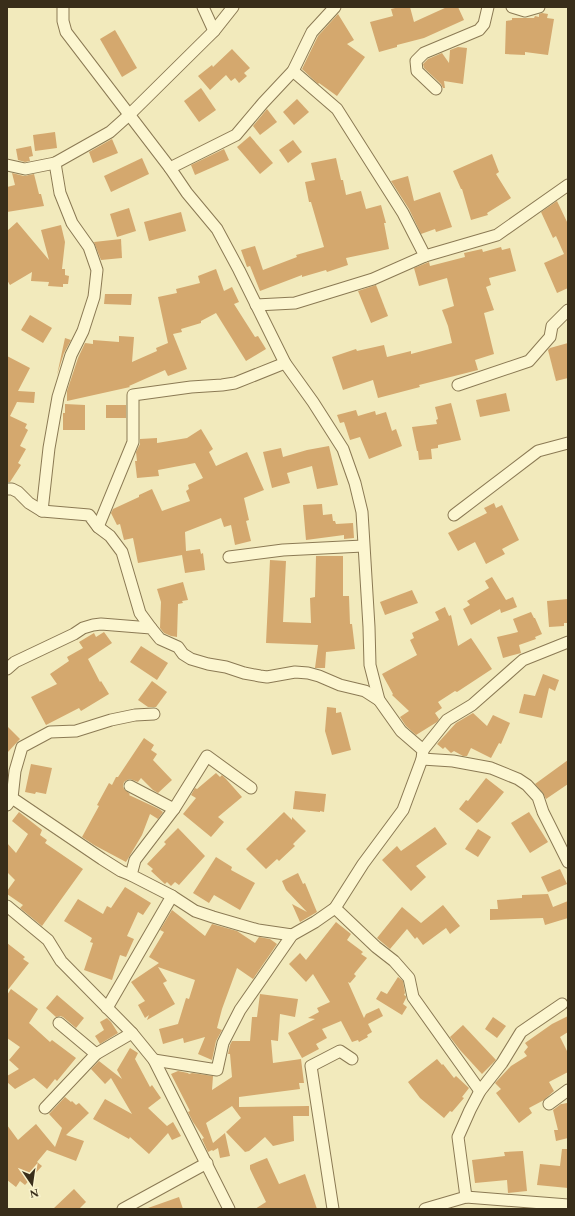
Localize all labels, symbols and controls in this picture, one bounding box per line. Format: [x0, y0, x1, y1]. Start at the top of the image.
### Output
north arrow [12, 1164, 52, 1204]
text: N [28, 1184, 40, 1203]

